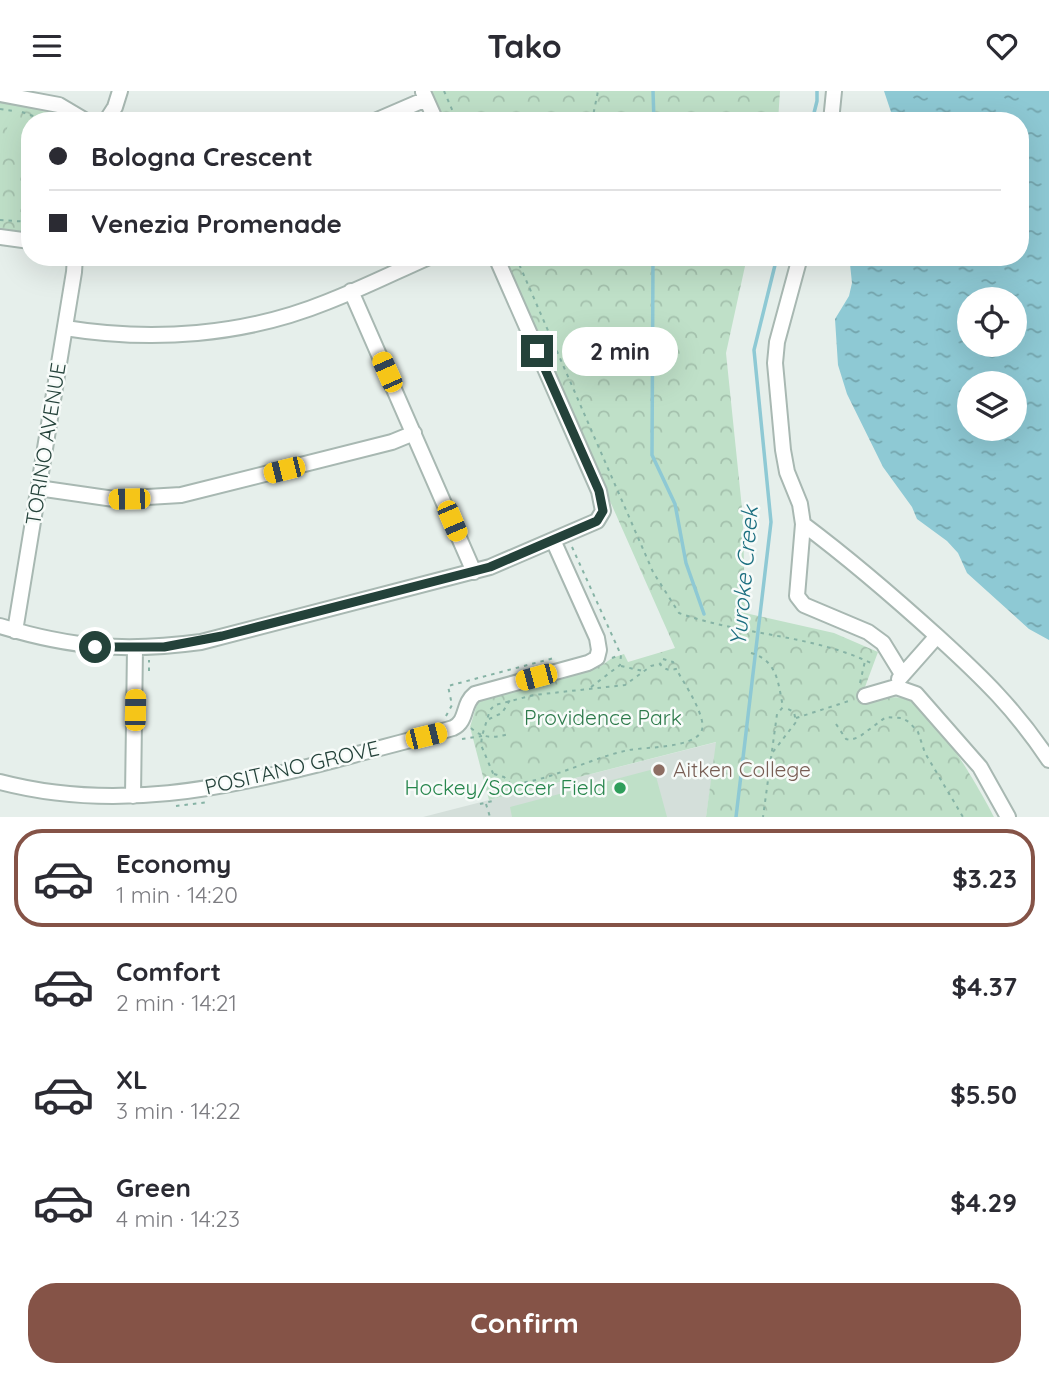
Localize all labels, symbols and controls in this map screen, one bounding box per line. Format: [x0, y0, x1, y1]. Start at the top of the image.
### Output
text: Tako [487, 26, 562, 66]
icon: menu [28, 27, 66, 65]
icon: heart [983, 27, 1021, 65]
text: Bologna Crescent [91, 140, 313, 173]
text: Venezia Promenade [91, 207, 342, 240]
map controls [957, 287, 1027, 441]
button: locate [957, 287, 1027, 357]
callout: 2 min [562, 327, 677, 375]
route end [521, 335, 553, 367]
text: 2 min [590, 337, 650, 366]
car [369, 349, 406, 395]
street label: TORINO AVENUE [19, 361, 71, 527]
button: layers [957, 371, 1027, 441]
car [262, 455, 307, 485]
car [108, 488, 151, 510]
car [435, 498, 470, 544]
water label: Yuroke Creek [723, 503, 764, 647]
route start [79, 631, 111, 663]
car [513, 661, 560, 693]
car [125, 689, 146, 731]
park label: Providence Park [524, 704, 682, 730]
car [404, 721, 449, 751]
street label: POSITANO GROVE [202, 734, 382, 800]
place label: Aitken College [673, 756, 811, 782]
marker: Aitken College [651, 762, 667, 778]
place label: Hockey/Soccer Field [404, 774, 606, 800]
marker: Hockey/Soccer Field [612, 780, 628, 796]
icon: car [32, 847, 95, 910]
text: Economy [116, 847, 231, 880]
text: $3.23 [952, 862, 1017, 895]
text: 1 min · 14:20 [116, 880, 238, 909]
icon: car [32, 955, 95, 1018]
text: Comfort [116, 955, 221, 988]
text: $4.37 [951, 970, 1017, 1003]
text: 2 min · 14:21 [116, 988, 237, 1017]
icon: car [32, 1063, 95, 1126]
text: XL [116, 1063, 148, 1096]
text: $5.50 [950, 1078, 1017, 1111]
text: 3 min · 14:22 [116, 1096, 241, 1125]
icon: car [32, 1171, 95, 1234]
text: Green [116, 1171, 191, 1204]
text: $4.29 [950, 1186, 1017, 1219]
text: 4 min · 14:23 [116, 1204, 240, 1233]
button: Confirm [28, 1283, 1021, 1363]

